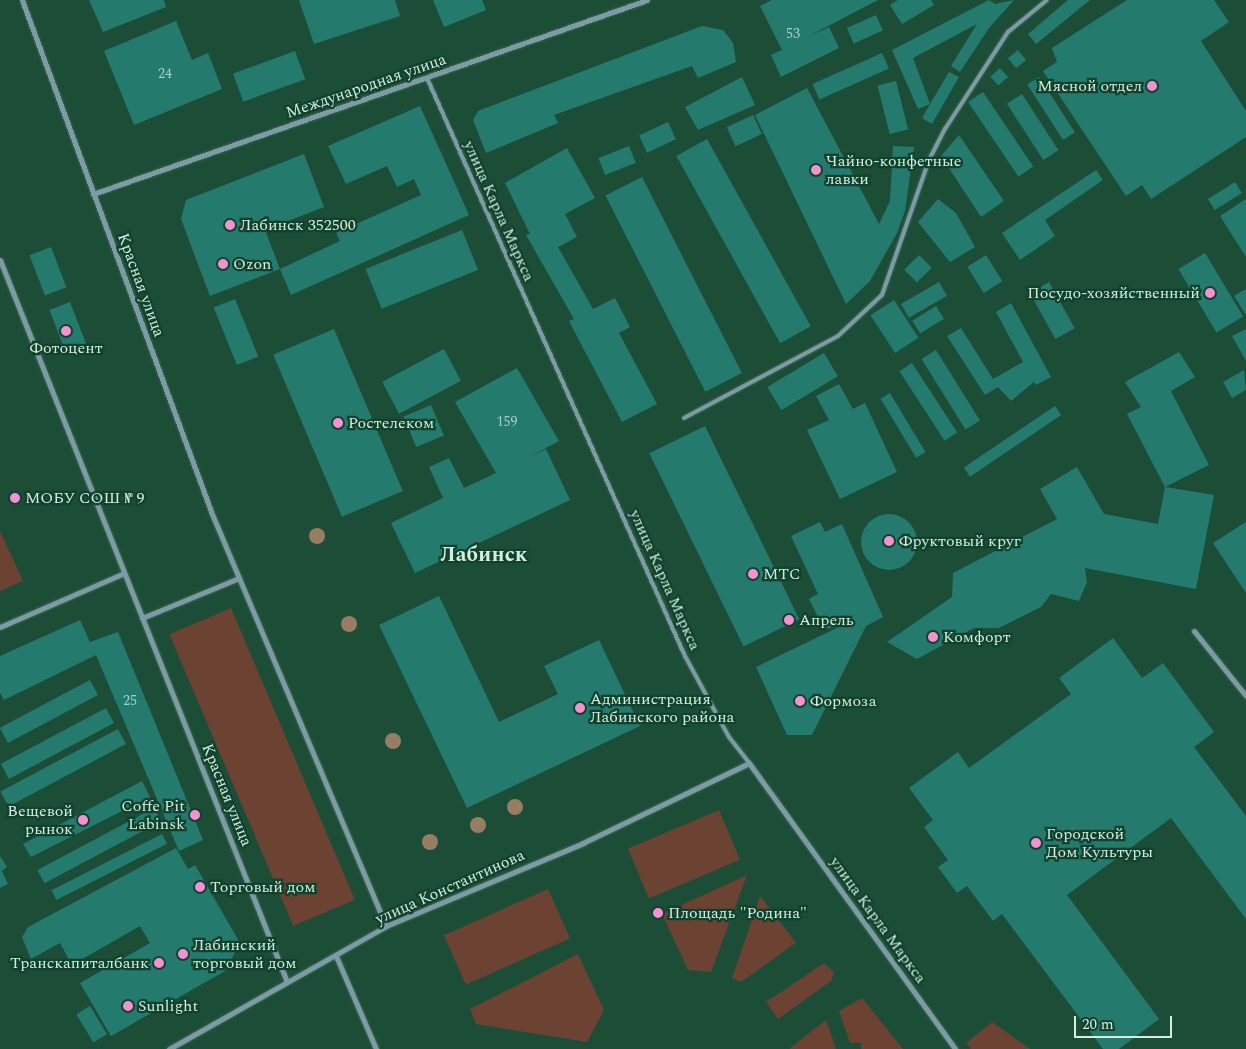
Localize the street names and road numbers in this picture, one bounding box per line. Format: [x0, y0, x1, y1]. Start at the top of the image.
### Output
street label: Международная улица [283, 50, 449, 122]
street label: улица Карла Маркса [459, 138, 539, 284]
street label: Красная улица [113, 230, 169, 340]
street label: улица Карла Маркса [625, 507, 705, 653]
street label: Красная улица [198, 741, 256, 849]
street label: улица Константинова [372, 845, 528, 929]
street label: улица Карла Маркса [826, 853, 930, 987]

